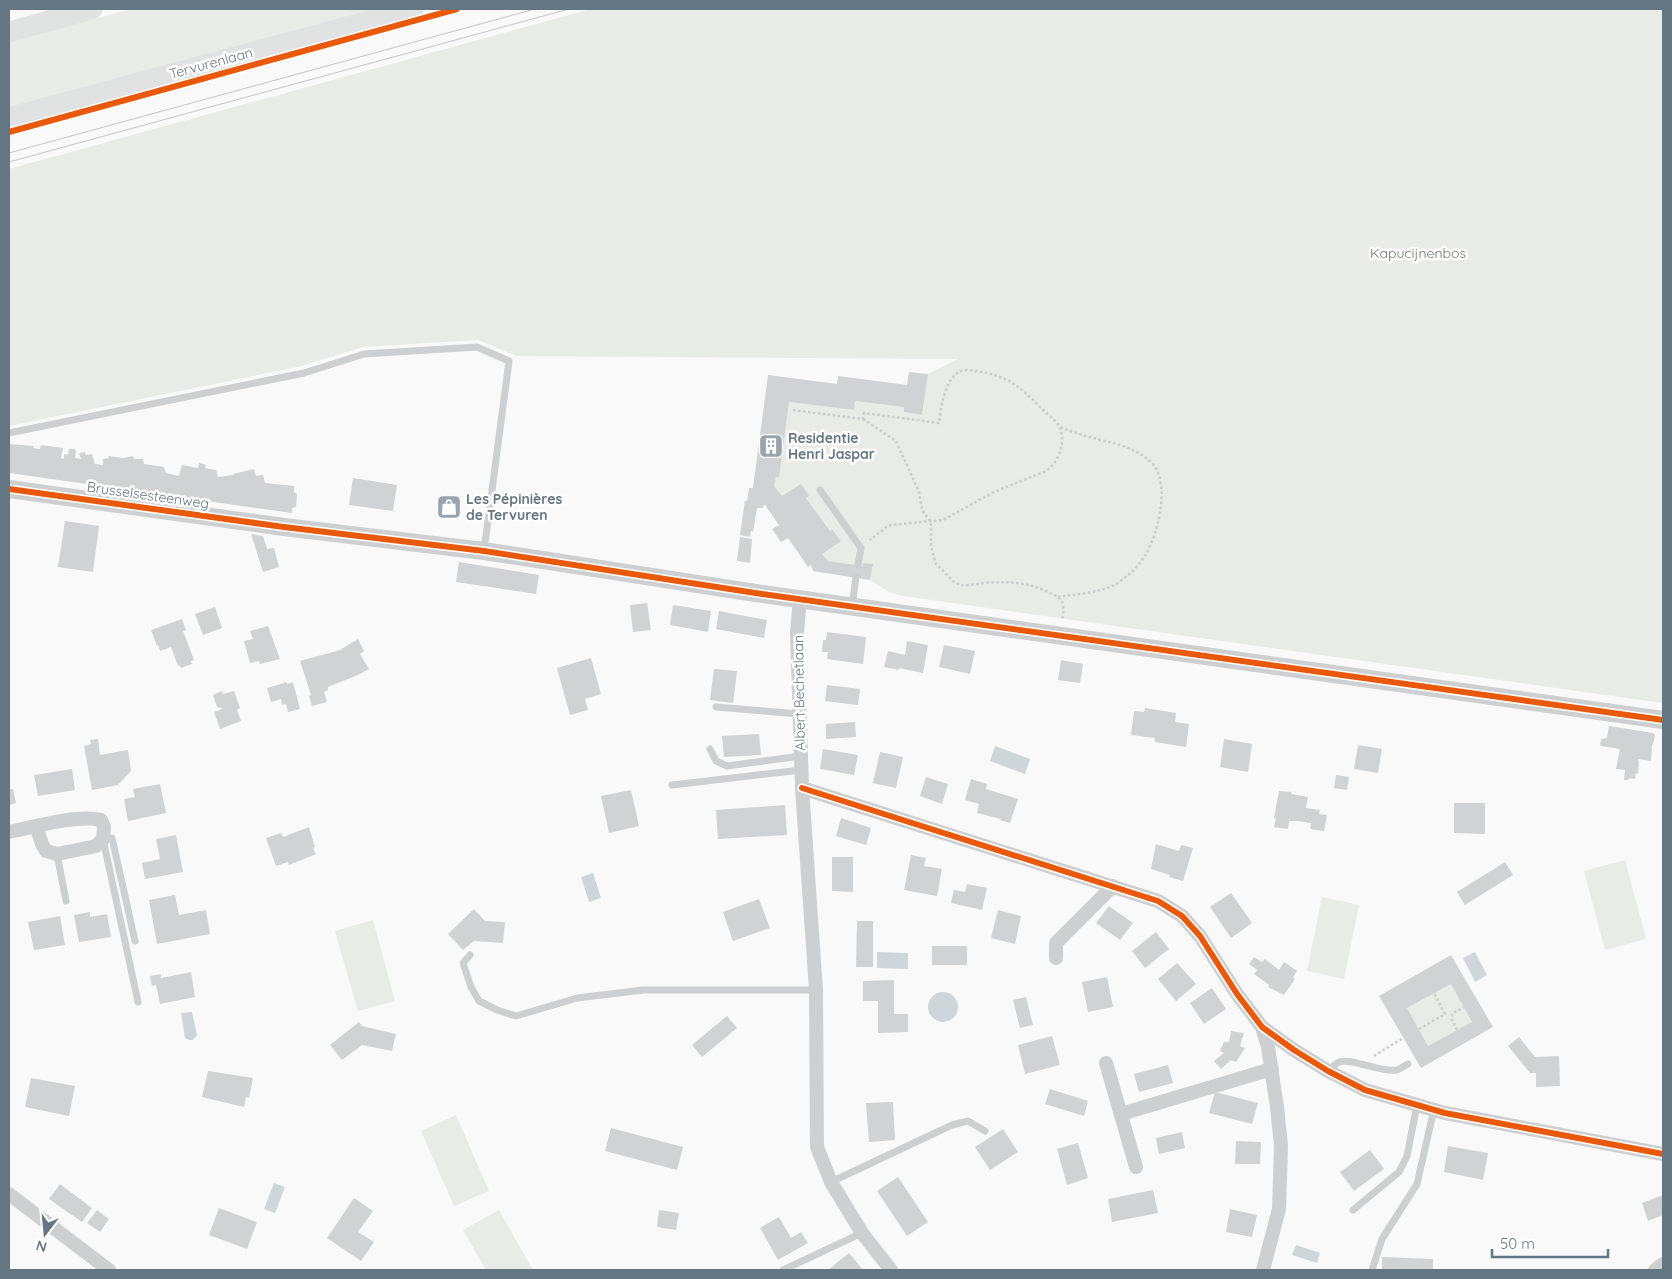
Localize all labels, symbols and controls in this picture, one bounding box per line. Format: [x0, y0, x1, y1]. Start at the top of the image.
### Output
street label: Tervurenlaan [167, 43, 255, 83]
park label: Kapucijnenbos [1370, 244, 1466, 262]
place label: Residentie Henri Jaspar [788, 429, 875, 463]
building icon: Residentie Henri Jaspar [758, 433, 784, 459]
street label: Brusselsesteenweg [86, 477, 210, 513]
place label: Les Pépinières de Tervuren [466, 490, 562, 524]
shop icon: Les Pépinières de Tervuren [436, 494, 462, 520]
street label: Albert Bechetlaan [789, 635, 809, 751]
north arrow [20, 1209, 70, 1259]
scale bar [1492, 1226, 1608, 1258]
text: 50 m [1500, 1234, 1535, 1253]
text: N [34, 1236, 49, 1257]

